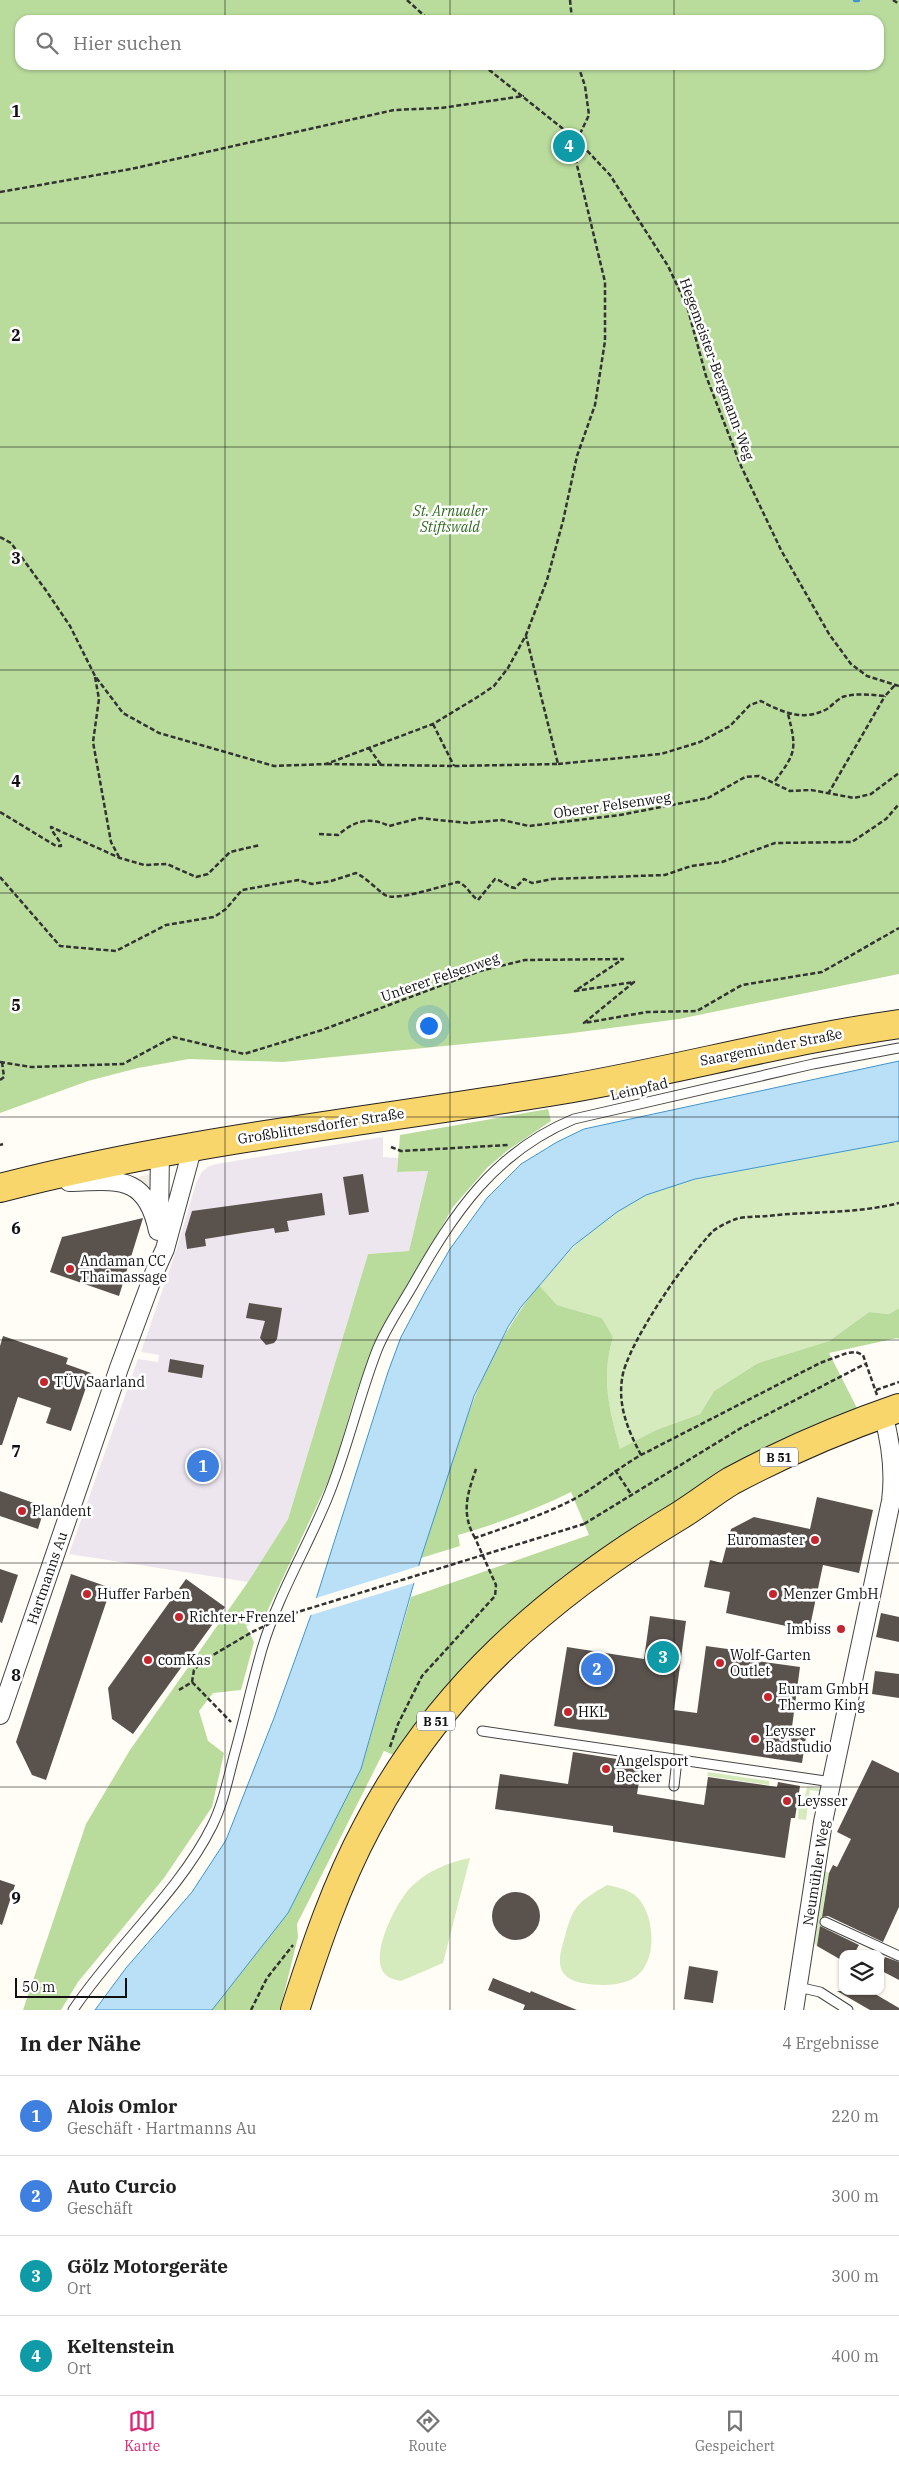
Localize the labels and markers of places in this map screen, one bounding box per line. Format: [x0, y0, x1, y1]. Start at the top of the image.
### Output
pin: 4 [553, 127, 585, 165]
place label: Andaman CC Thaimassage [80, 1252, 167, 1286]
marker: Andaman CC Thaimassage [64, 1263, 76, 1275]
place label: TÜV Saarland [54, 1373, 145, 1391]
marker: TÜV Saarland [38, 1376, 50, 1388]
pin: 1 [187, 1447, 219, 1485]
place label: Plandent [32, 1502, 92, 1520]
marker: Plandent [16, 1505, 28, 1517]
place label: Euromaster [727, 1531, 806, 1549]
marker: Euromaster [809, 1534, 821, 1546]
place label: Huffer Farben [97, 1585, 190, 1603]
place label: Menzer GmbH [783, 1585, 878, 1603]
marker: Huffer Farben [81, 1588, 93, 1600]
marker: Menzer GmbH [767, 1588, 779, 1600]
place label: Richter+Frenzel [189, 1608, 296, 1626]
marker: Richter+Frenzel [173, 1611, 185, 1623]
place label: Imbiss [786, 1620, 831, 1638]
marker: Imbiss [835, 1623, 847, 1635]
pin: 3 [647, 1638, 679, 1676]
place label: Wolf-Garten Outlet [730, 1646, 811, 1680]
pin: 2 [581, 1650, 613, 1688]
place label: comKas [158, 1651, 211, 1669]
marker: comKas [142, 1654, 154, 1666]
marker: Wolf-Garten Outlet [714, 1657, 726, 1669]
place label: Euram GmbH Thermo King [778, 1680, 869, 1714]
marker: Euram GmbH Thermo King [762, 1691, 774, 1703]
place label: HKL [578, 1703, 607, 1721]
marker: HKL [562, 1706, 574, 1718]
place label: Leysser Badstudio [765, 1722, 832, 1756]
marker: Leysser Badstudio [749, 1733, 761, 1745]
place label: Angelsport Becker [616, 1752, 689, 1786]
marker: Angelsport Becker [600, 1763, 612, 1775]
place label: Leysser [797, 1792, 848, 1810]
marker: Leysser [781, 1795, 793, 1807]

